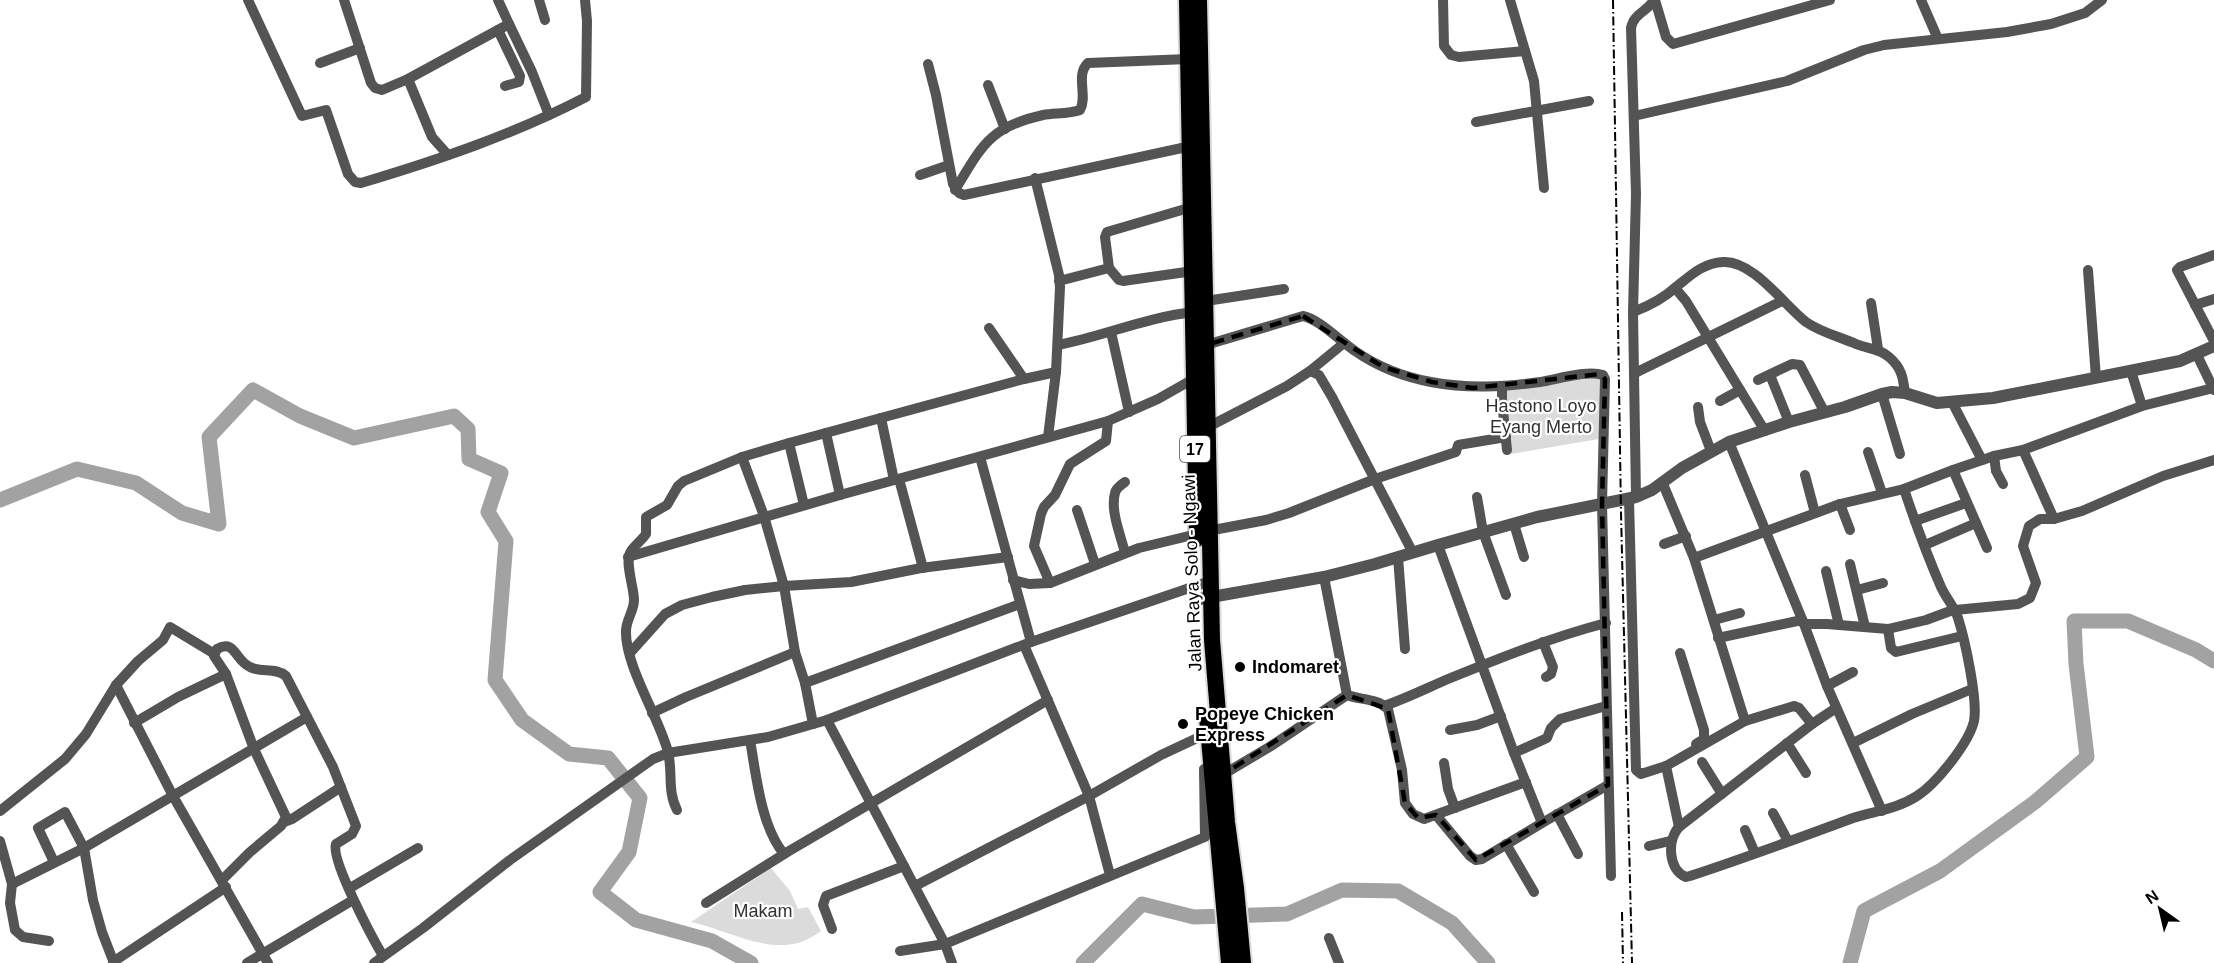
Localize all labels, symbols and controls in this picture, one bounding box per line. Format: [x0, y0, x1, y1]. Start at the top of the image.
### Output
park label: Hastono Loyo Eyang Merto [1485, 396, 1597, 437]
road number: 17 [1180, 436, 1210, 462]
street label: Jalan Raya Solo - Ngawi [1179, 474, 1205, 672]
place label: Indomaret [1252, 657, 1339, 677]
marker: Indomaret [1233, 660, 1247, 674]
place label: Popeye Chicken Express [1195, 704, 1334, 745]
marker: Popeye Chicken Express [1176, 717, 1190, 731]
north arrow [2130, 879, 2190, 939]
text: N [2142, 887, 2161, 907]
park label: Makam [733, 901, 793, 921]

